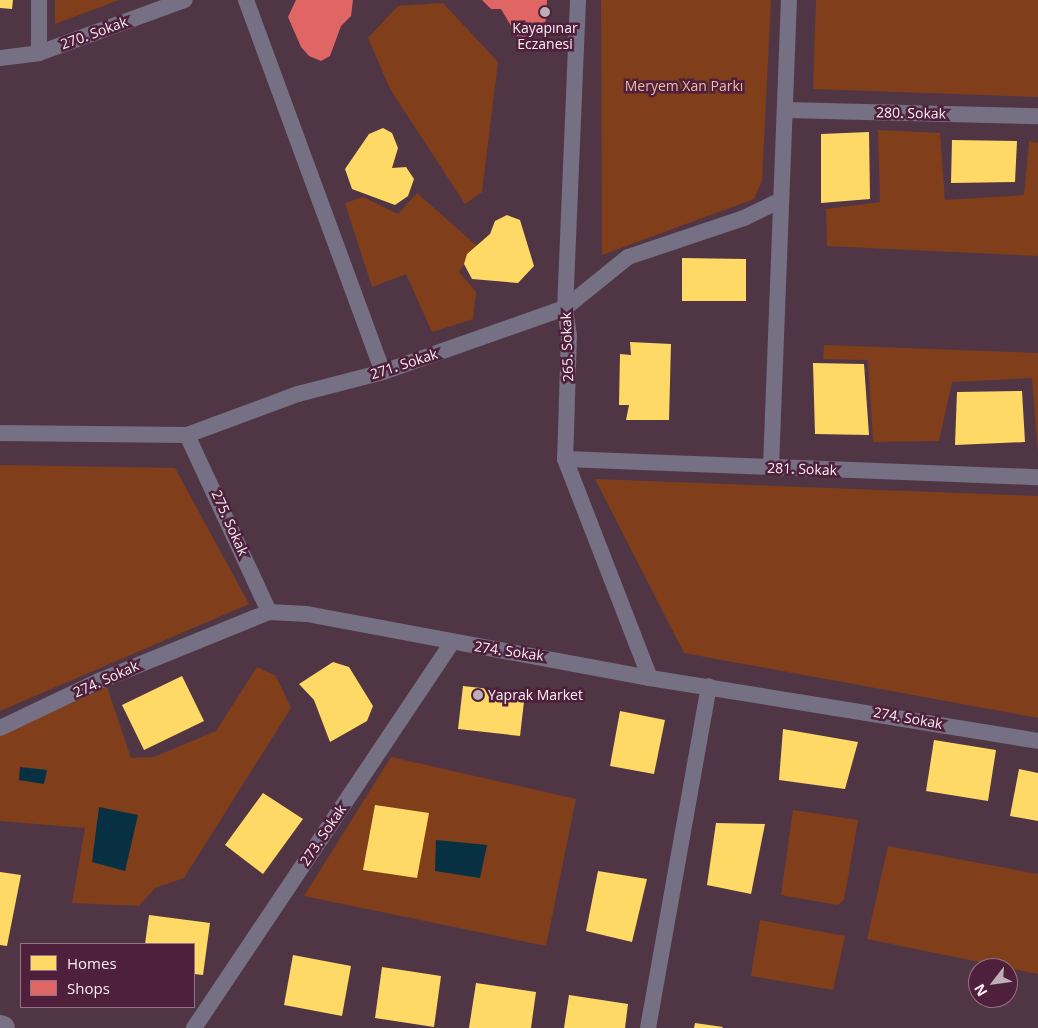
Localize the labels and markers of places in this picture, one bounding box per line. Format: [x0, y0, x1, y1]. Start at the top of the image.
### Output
marker: Kayapınar Eczanesi [539, 6, 551, 18]
place label: Kayapınar Eczanesi [512, 20, 578, 52]
place label: Yaprak Market [488, 687, 583, 703]
marker: Yaprak Market [472, 689, 484, 701]

